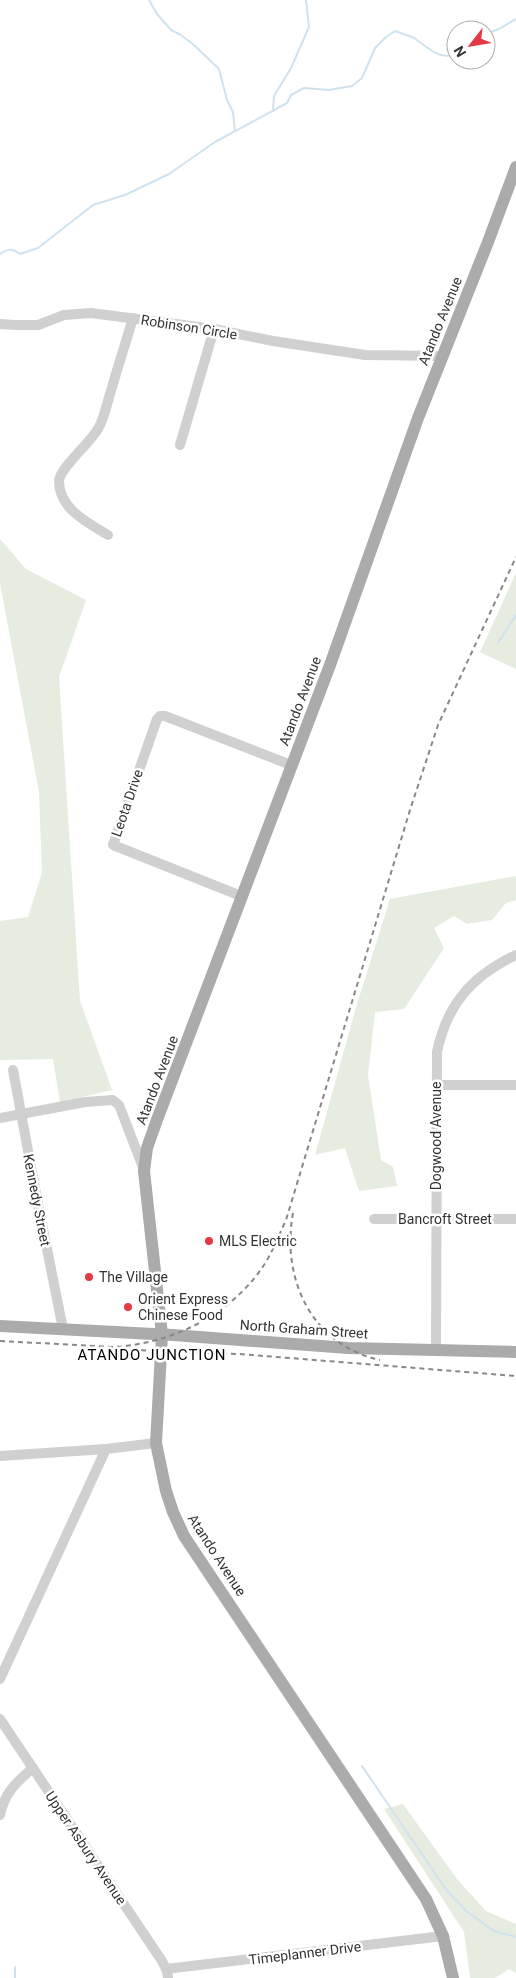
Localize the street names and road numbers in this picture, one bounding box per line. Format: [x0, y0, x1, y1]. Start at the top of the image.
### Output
street label: Atando Avenue [415, 274, 465, 368]
street label: Robinson Circle [140, 311, 238, 343]
street label: Atando Avenue [276, 654, 324, 748]
street label: Leota Drive [108, 767, 146, 839]
street label: Atando Avenue [133, 1033, 181, 1127]
street label: Dogwood Avenue [428, 1082, 444, 1190]
street label: Kennedy Street [20, 1152, 54, 1248]
street label: Bancroft Street [398, 1211, 492, 1227]
street label: North Graham Street [239, 1317, 369, 1341]
street label: Atando Avenue [185, 1511, 249, 1599]
street label: Upper Asbury Avenue [42, 1788, 130, 1908]
street label: Timeplanner Drive [248, 1938, 362, 1968]

